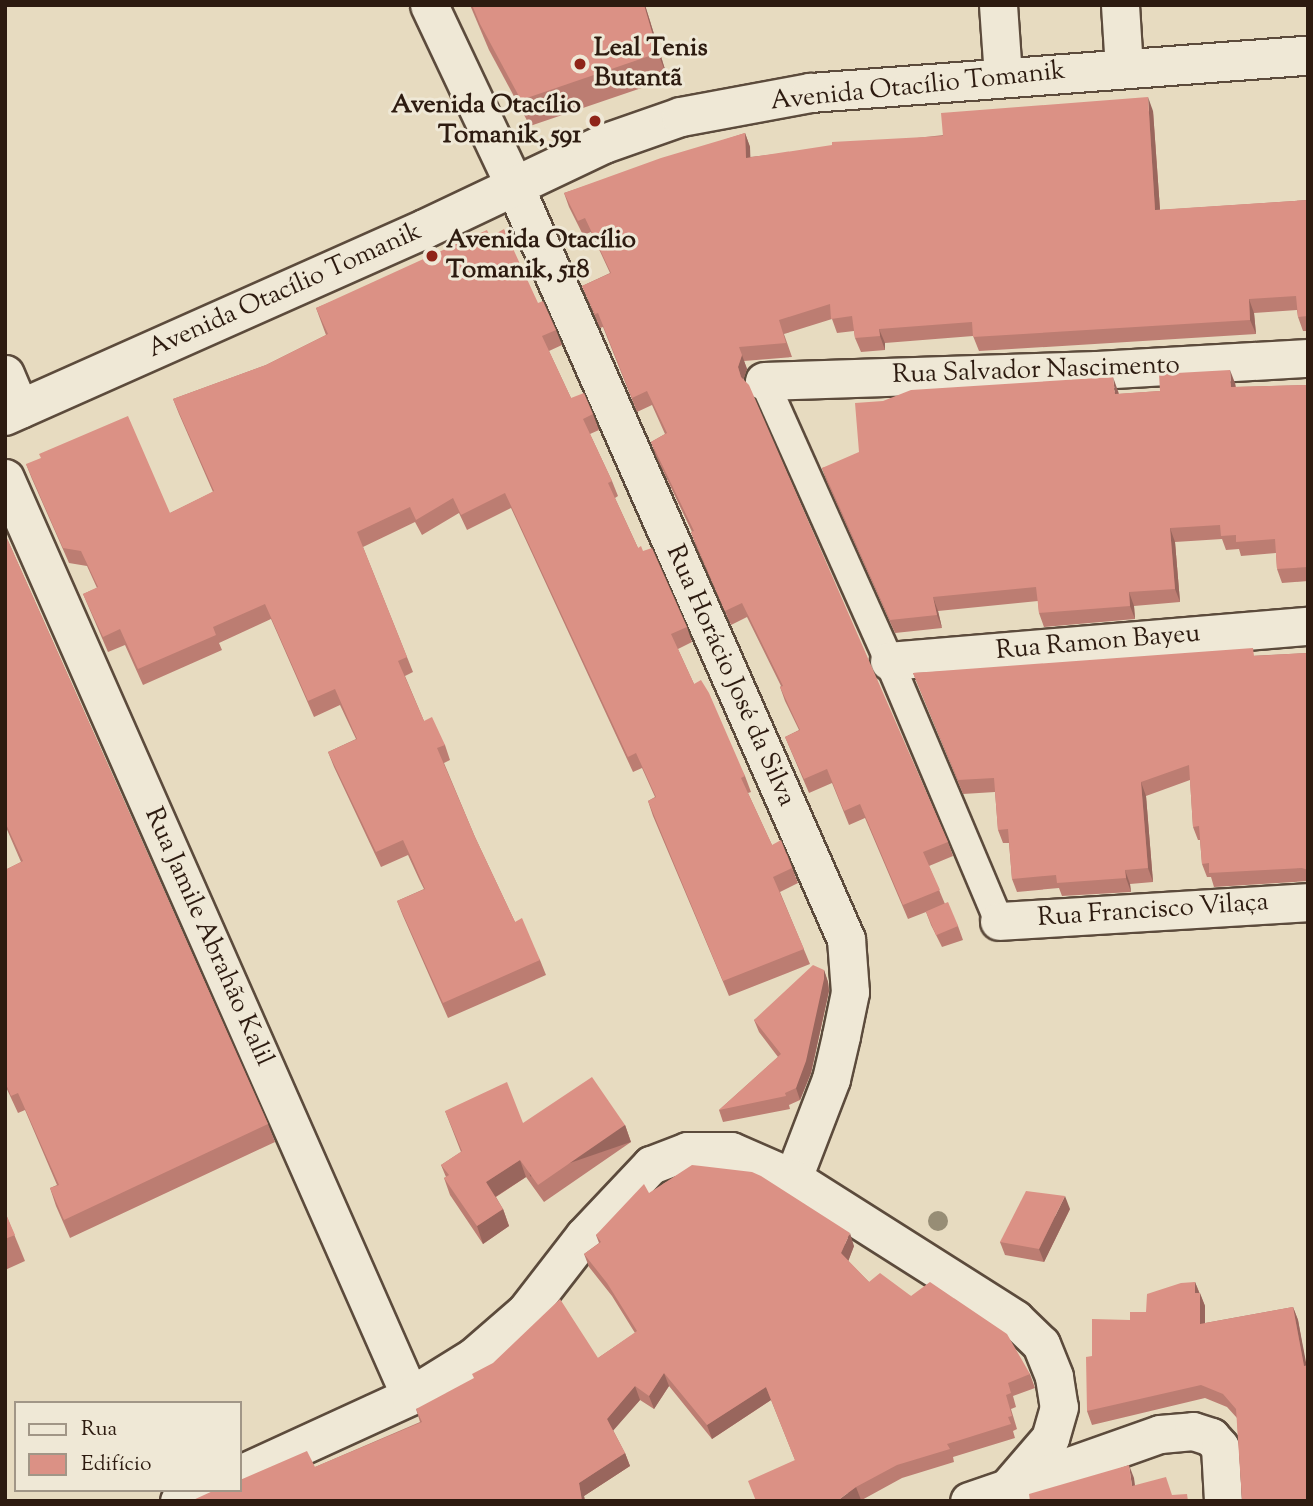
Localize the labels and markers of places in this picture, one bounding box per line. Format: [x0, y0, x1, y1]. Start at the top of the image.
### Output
place label: Leal Tenis Butantã [594, 33, 708, 94]
marker: Leal Tenis Butantã [572, 56, 588, 72]
place label: Avenida Otacílio Tomanik, 591 [391, 90, 581, 152]
marker: Avenida Otacílio Tomanik, 591 [587, 113, 603, 129]
place label: Avenida Otacílio Tomanik, 518 [446, 225, 636, 286]
marker: Avenida Otacílio Tomanik, 518 [424, 248, 440, 264]

